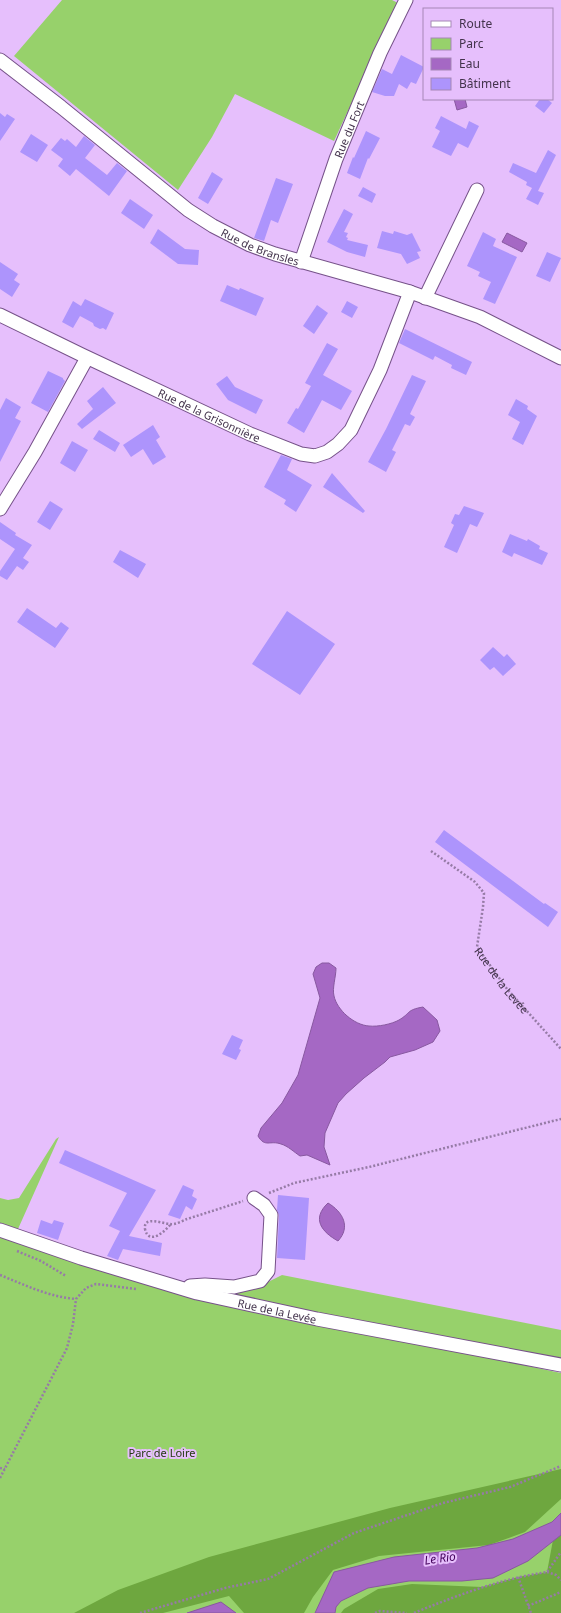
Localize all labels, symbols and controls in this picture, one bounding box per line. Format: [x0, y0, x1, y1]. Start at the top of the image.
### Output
legend [423, 8, 553, 100]
text: Route [459, 15, 492, 32]
text: Parc [459, 35, 484, 52]
text: Eau [459, 55, 480, 72]
text: Bâtiment [459, 75, 511, 92]
street label: Rue du Fort [330, 99, 367, 160]
street label: Rue de Bransles [219, 224, 301, 268]
street label: Rue de la Grisonnière [156, 384, 263, 445]
street label: Rue de la Levée [472, 944, 533, 1016]
street label: Rue de la Levée [236, 1295, 318, 1326]
park label: Parc de Loire [129, 1445, 195, 1460]
water label: Le Rio [423, 1547, 457, 1569]

